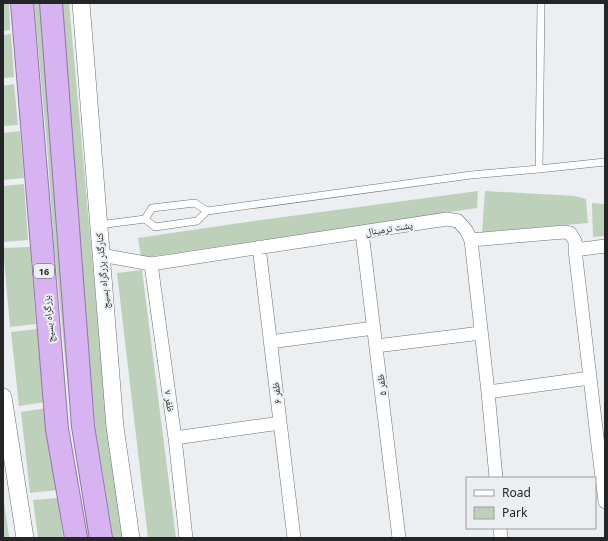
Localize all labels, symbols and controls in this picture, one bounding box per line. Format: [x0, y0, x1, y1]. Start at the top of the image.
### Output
street label: پشت ترمینال [364, 217, 414, 239]
street label: کنارگذر بزرگراه بسیج [92, 232, 112, 310]
road number: 16 [34, 264, 54, 278]
street label: بزرگراه بسیج [39, 294, 57, 343]
street label: ظفر ۵ [373, 373, 389, 397]
street label: ظفر ۶ [268, 381, 284, 405]
street label: ظفر ۷ [162, 389, 178, 413]
legend [466, 477, 596, 529]
text: Road [502, 484, 531, 501]
text: Park [502, 504, 528, 521]

